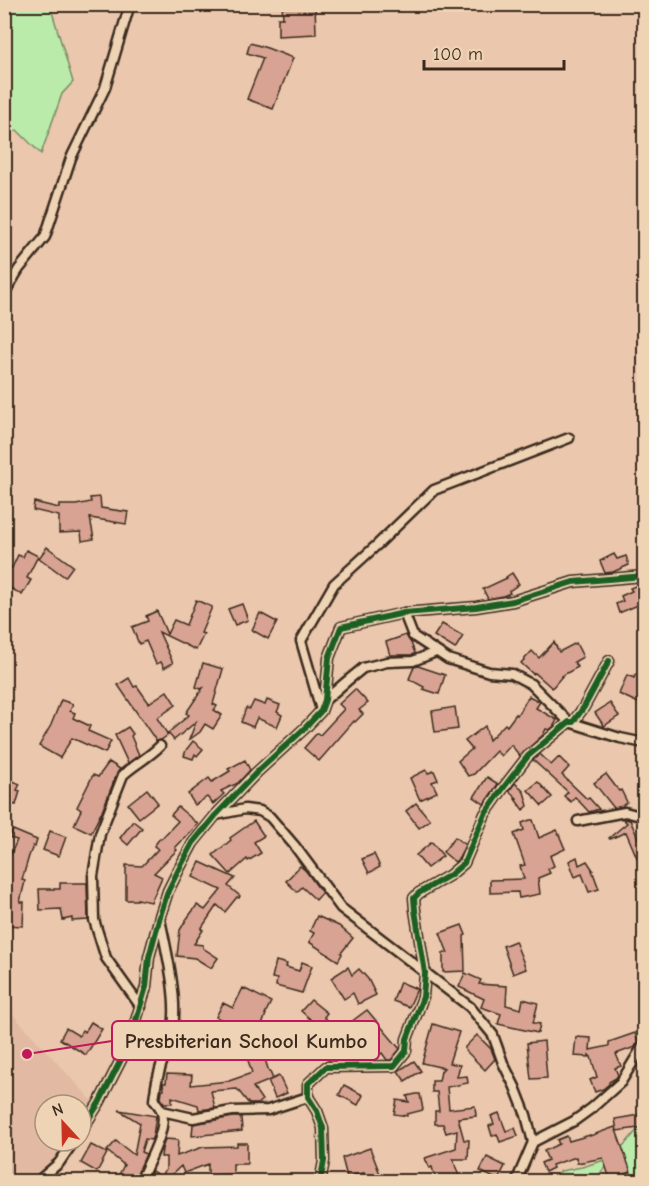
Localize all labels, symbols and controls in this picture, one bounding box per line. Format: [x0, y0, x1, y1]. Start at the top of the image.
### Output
scale bar [424, 33, 564, 71]
text: 100 m [433, 44, 483, 65]
callout: Presbiterian School Kumbo [112, 1021, 379, 1060]
text: Presbiterian School Kumbo [125, 1029, 367, 1053]
north arrow [33, 1093, 93, 1153]
text: N [50, 1100, 66, 1120]

